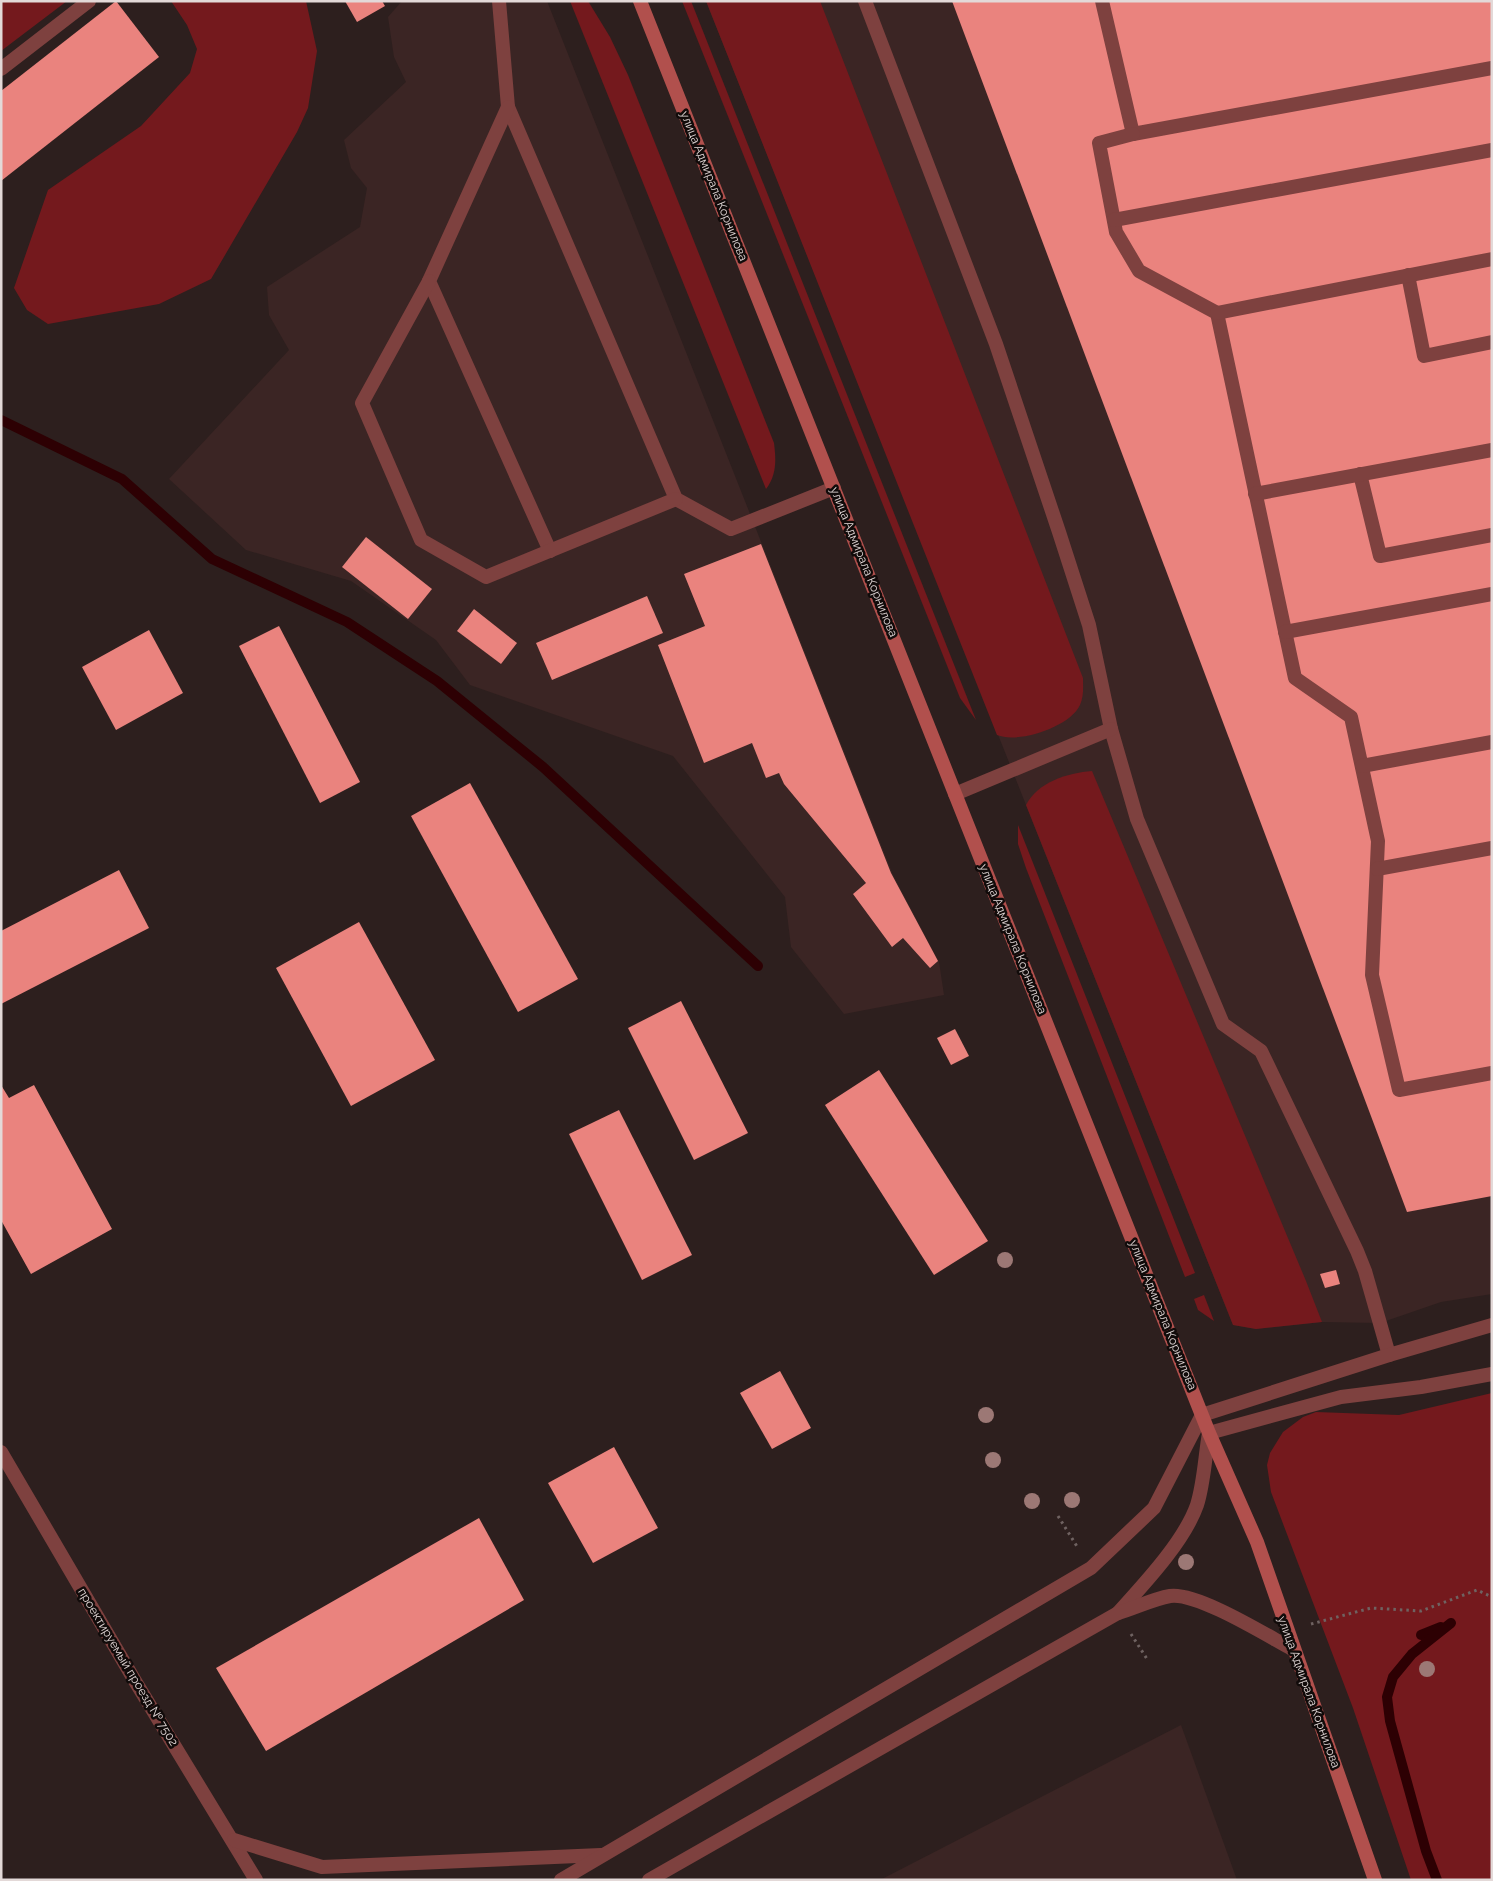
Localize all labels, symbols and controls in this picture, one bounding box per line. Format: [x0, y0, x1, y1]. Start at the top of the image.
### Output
street label: улица Адмирала Корнилова [677, 109, 751, 263]
street label: улица Адмирала Корнилова [827, 485, 901, 639]
street label: улица Адмирала Корнилова [976, 862, 1050, 1016]
street label: улица Адмирала Корнилова [1126, 1238, 1200, 1392]
street label: проектируемый проезд № 7502 [75, 1585, 181, 1749]
street label: улица Адмирала Корнилова [1275, 1614, 1343, 1770]

